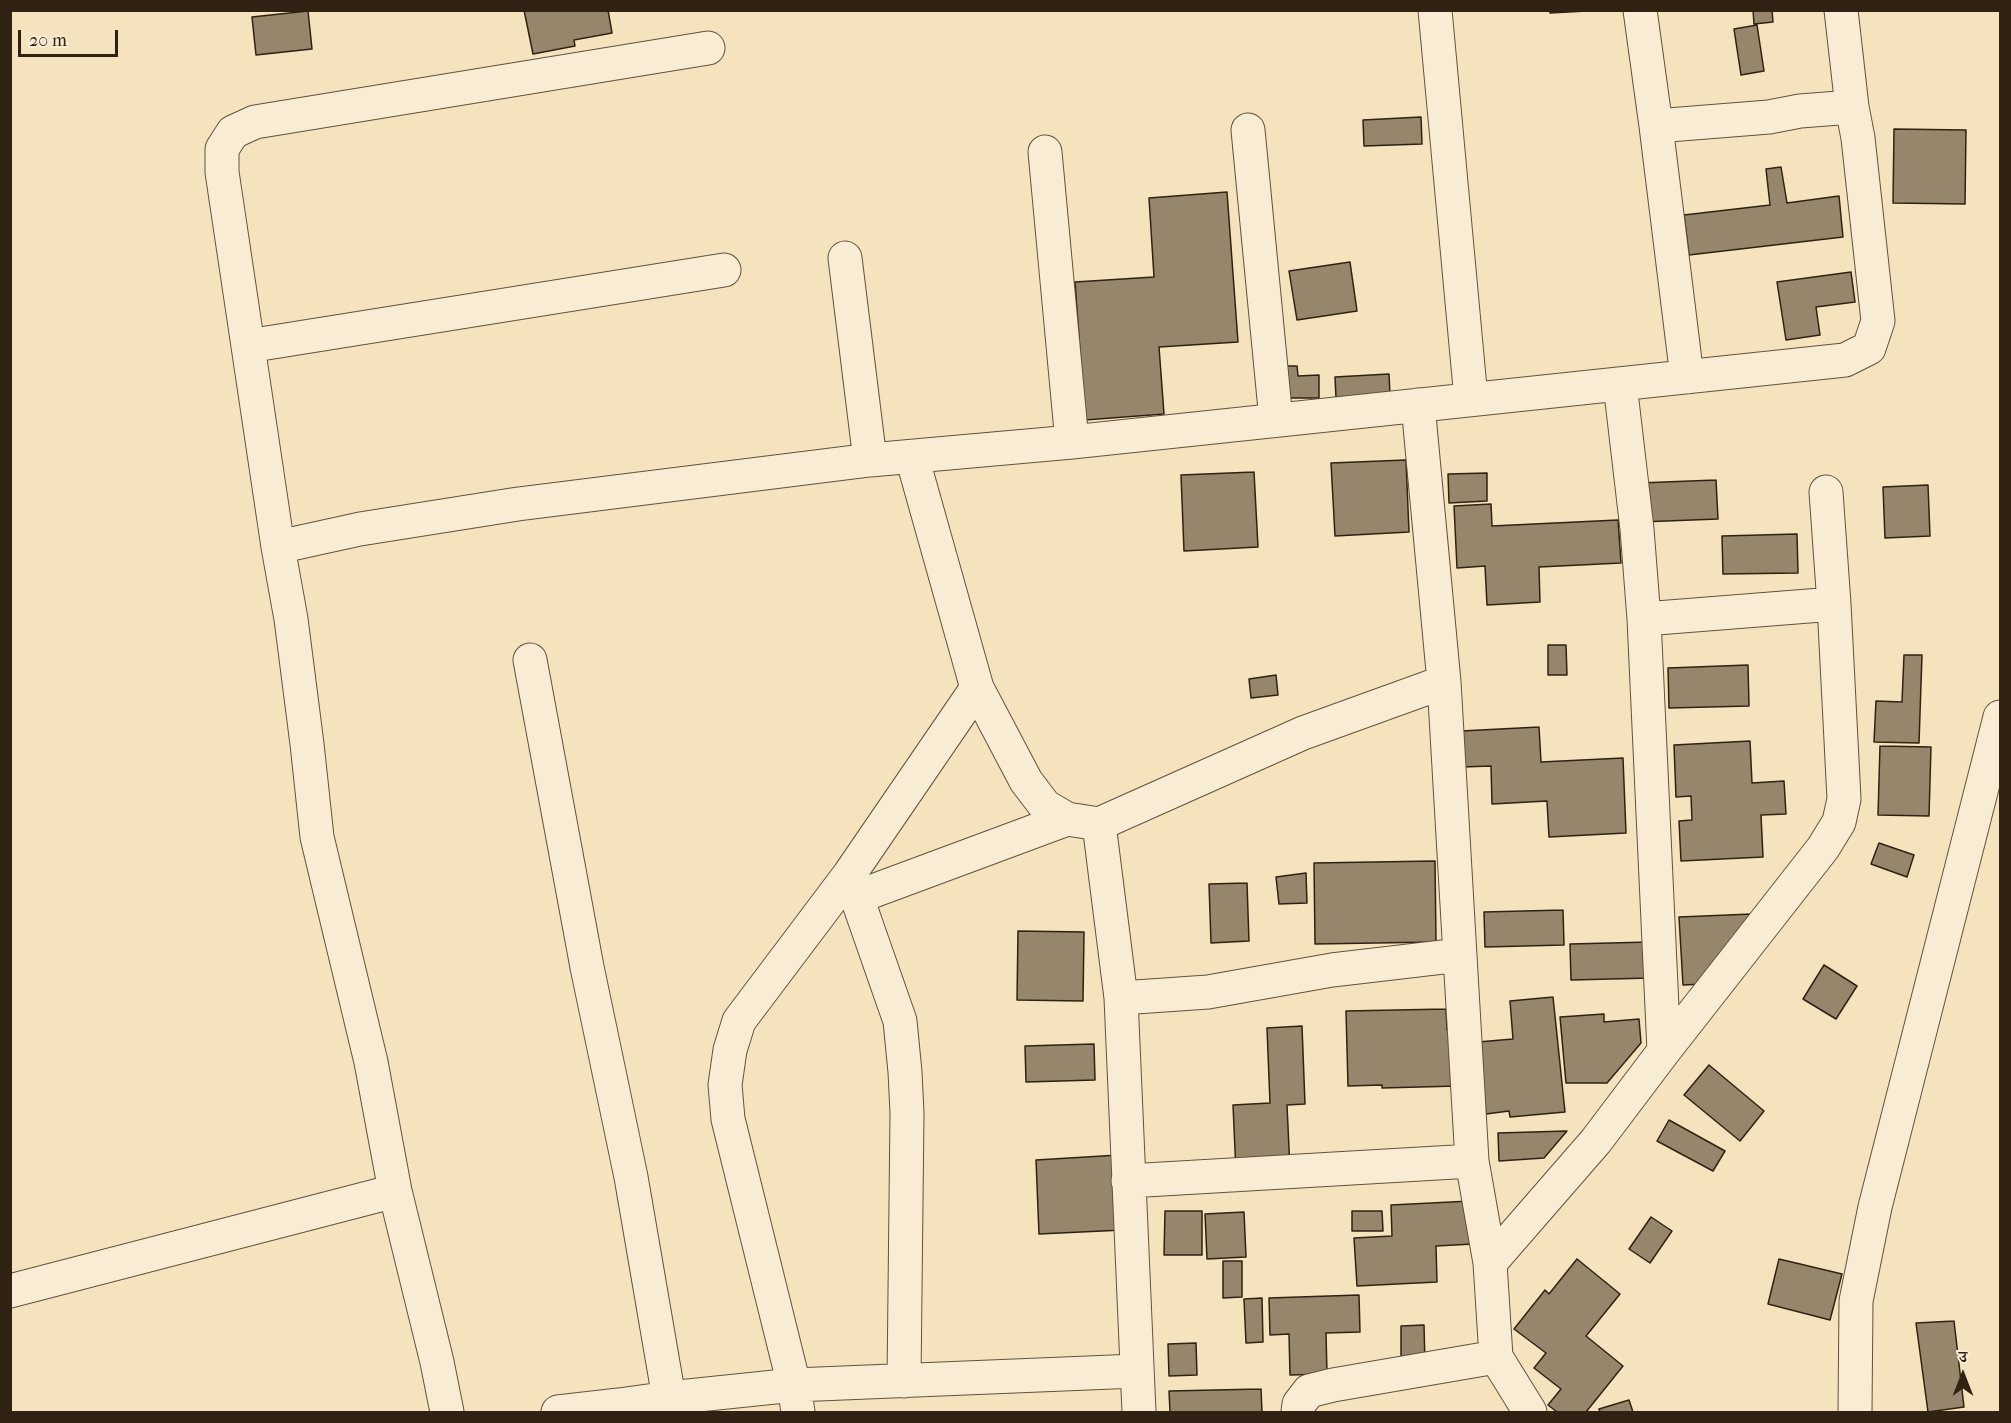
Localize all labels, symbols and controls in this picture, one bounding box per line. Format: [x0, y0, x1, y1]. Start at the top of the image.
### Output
scale bar [21, 18, 122, 56]
text: 20 m [29, 30, 67, 51]
north arrow [1933, 1345, 1993, 1405]
text: उ [1959, 1347, 1967, 1366]

